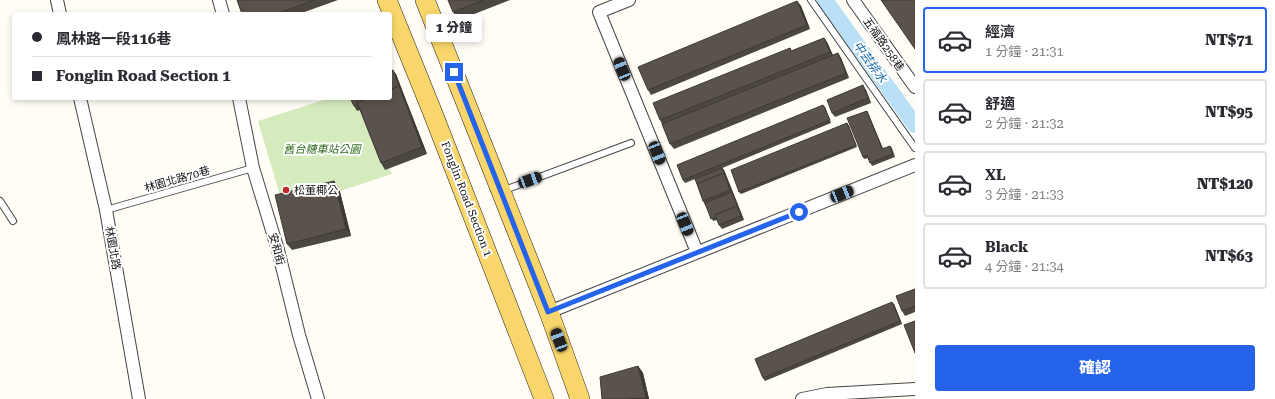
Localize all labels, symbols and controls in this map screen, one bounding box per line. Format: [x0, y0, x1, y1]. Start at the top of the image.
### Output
callout: 1 分鐘 [426, 14, 482, 42]
street label: 五福路258巷 [860, 15, 907, 74]
text: 1 分鐘 [436, 20, 472, 35]
icon: car [937, 22, 973, 58]
text: 經濟 [985, 23, 1015, 41]
text: 鳳林路一段116巷 [56, 30, 171, 48]
text: NT$71 [1205, 31, 1253, 49]
water label: 中芸排水 [850, 38, 890, 86]
text: 1 分鐘 · 21:31 [985, 44, 1064, 59]
car [612, 56, 632, 82]
route end [445, 63, 463, 81]
text: Fonglin Road Section 1 [56, 67, 231, 85]
icon: car [937, 94, 973, 130]
text: 舒適 [985, 95, 1015, 113]
text: NT$95 [1205, 103, 1253, 121]
text: 2 分鐘 · 21:32 [985, 116, 1064, 131]
street label: Fonglin Road Section 1 [439, 140, 495, 259]
car [647, 140, 667, 166]
park label: 舊台糖車站公園 [284, 143, 362, 156]
street label: 林園北路70巷 [143, 164, 211, 195]
icon: car [937, 166, 973, 202]
text: XL [985, 166, 1006, 184]
car [517, 170, 543, 190]
text: NT$120 [1197, 175, 1253, 193]
place label: 松董椰公 [294, 184, 338, 197]
car [829, 184, 855, 204]
marker: 松董椰公 [281, 185, 291, 195]
text: 3 分鐘 · 21:33 [985, 187, 1064, 202]
route start [790, 203, 808, 221]
car [675, 211, 695, 237]
street label: 林園北路 [102, 225, 123, 271]
street label: 安和街 [266, 232, 287, 267]
icon: car [937, 238, 973, 274]
text: Black [985, 238, 1028, 256]
text: NT$63 [1205, 247, 1253, 265]
text: 4 分鐘 · 21:34 [985, 259, 1064, 274]
car [549, 327, 569, 353]
button: 確認 [935, 345, 1255, 391]

